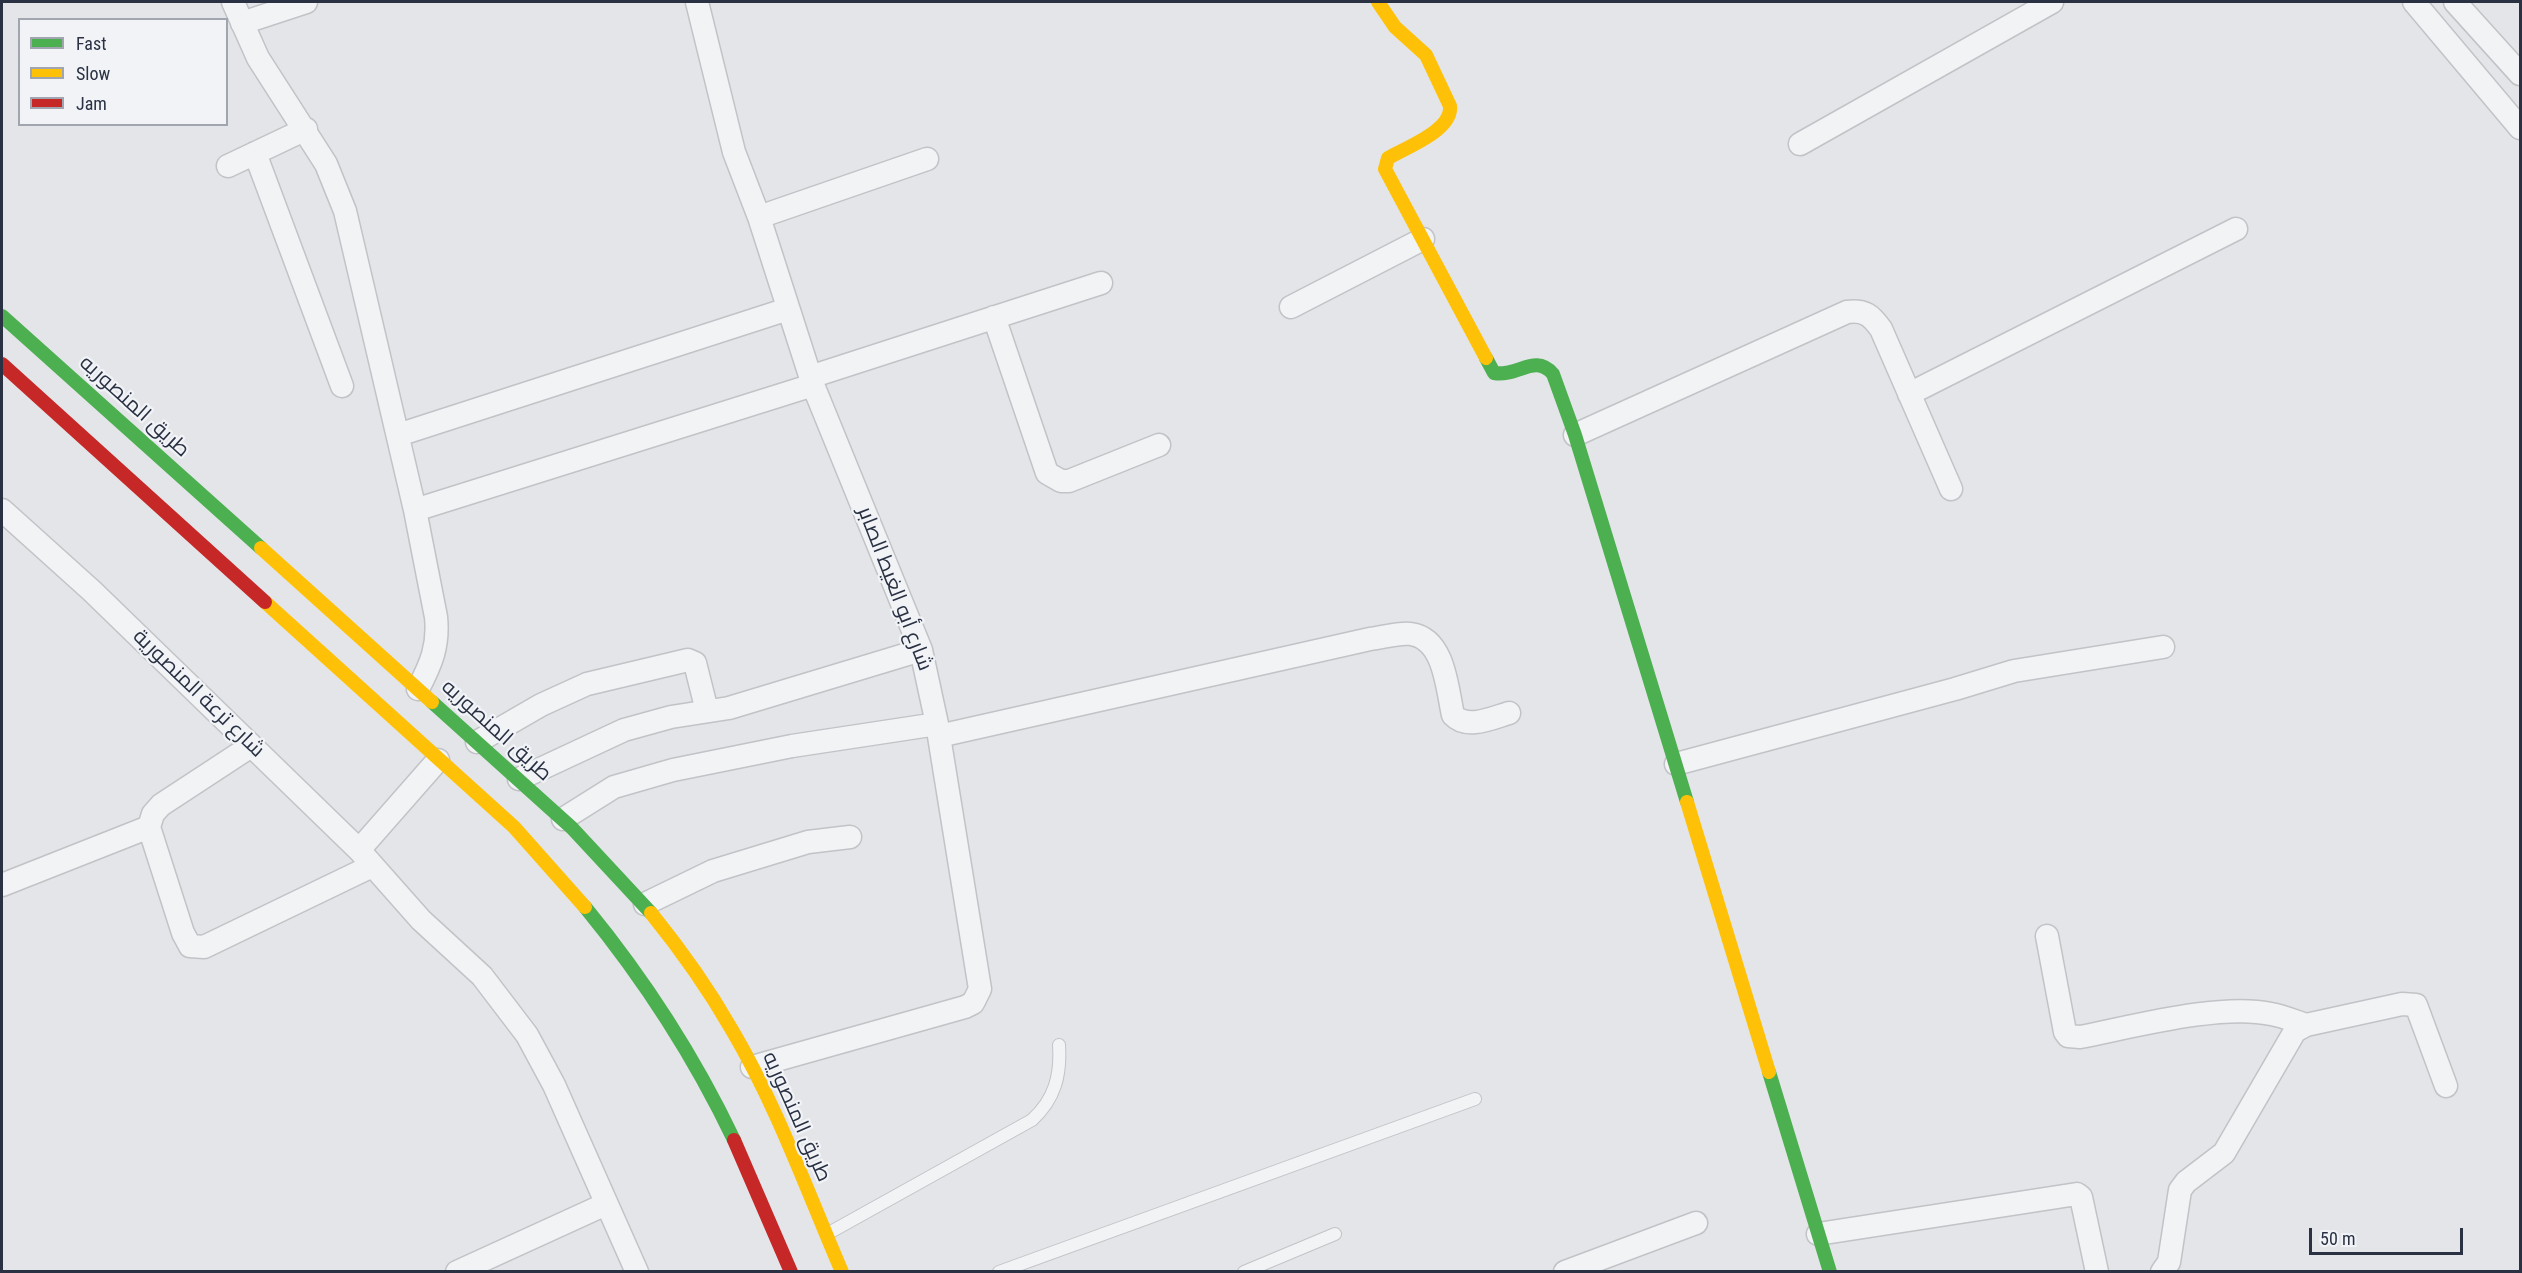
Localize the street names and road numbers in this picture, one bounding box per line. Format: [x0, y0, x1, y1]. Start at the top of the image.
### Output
street label: طريق المنصوريه [74, 351, 194, 463]
street label: شارع أبو الغيط الصابر [851, 503, 937, 675]
street label: شارع ترعة المنصورية [127, 625, 269, 763]
street label: طريق المنصوريه [436, 675, 556, 787]
street label: طريق المنصوريه [756, 1048, 836, 1186]

